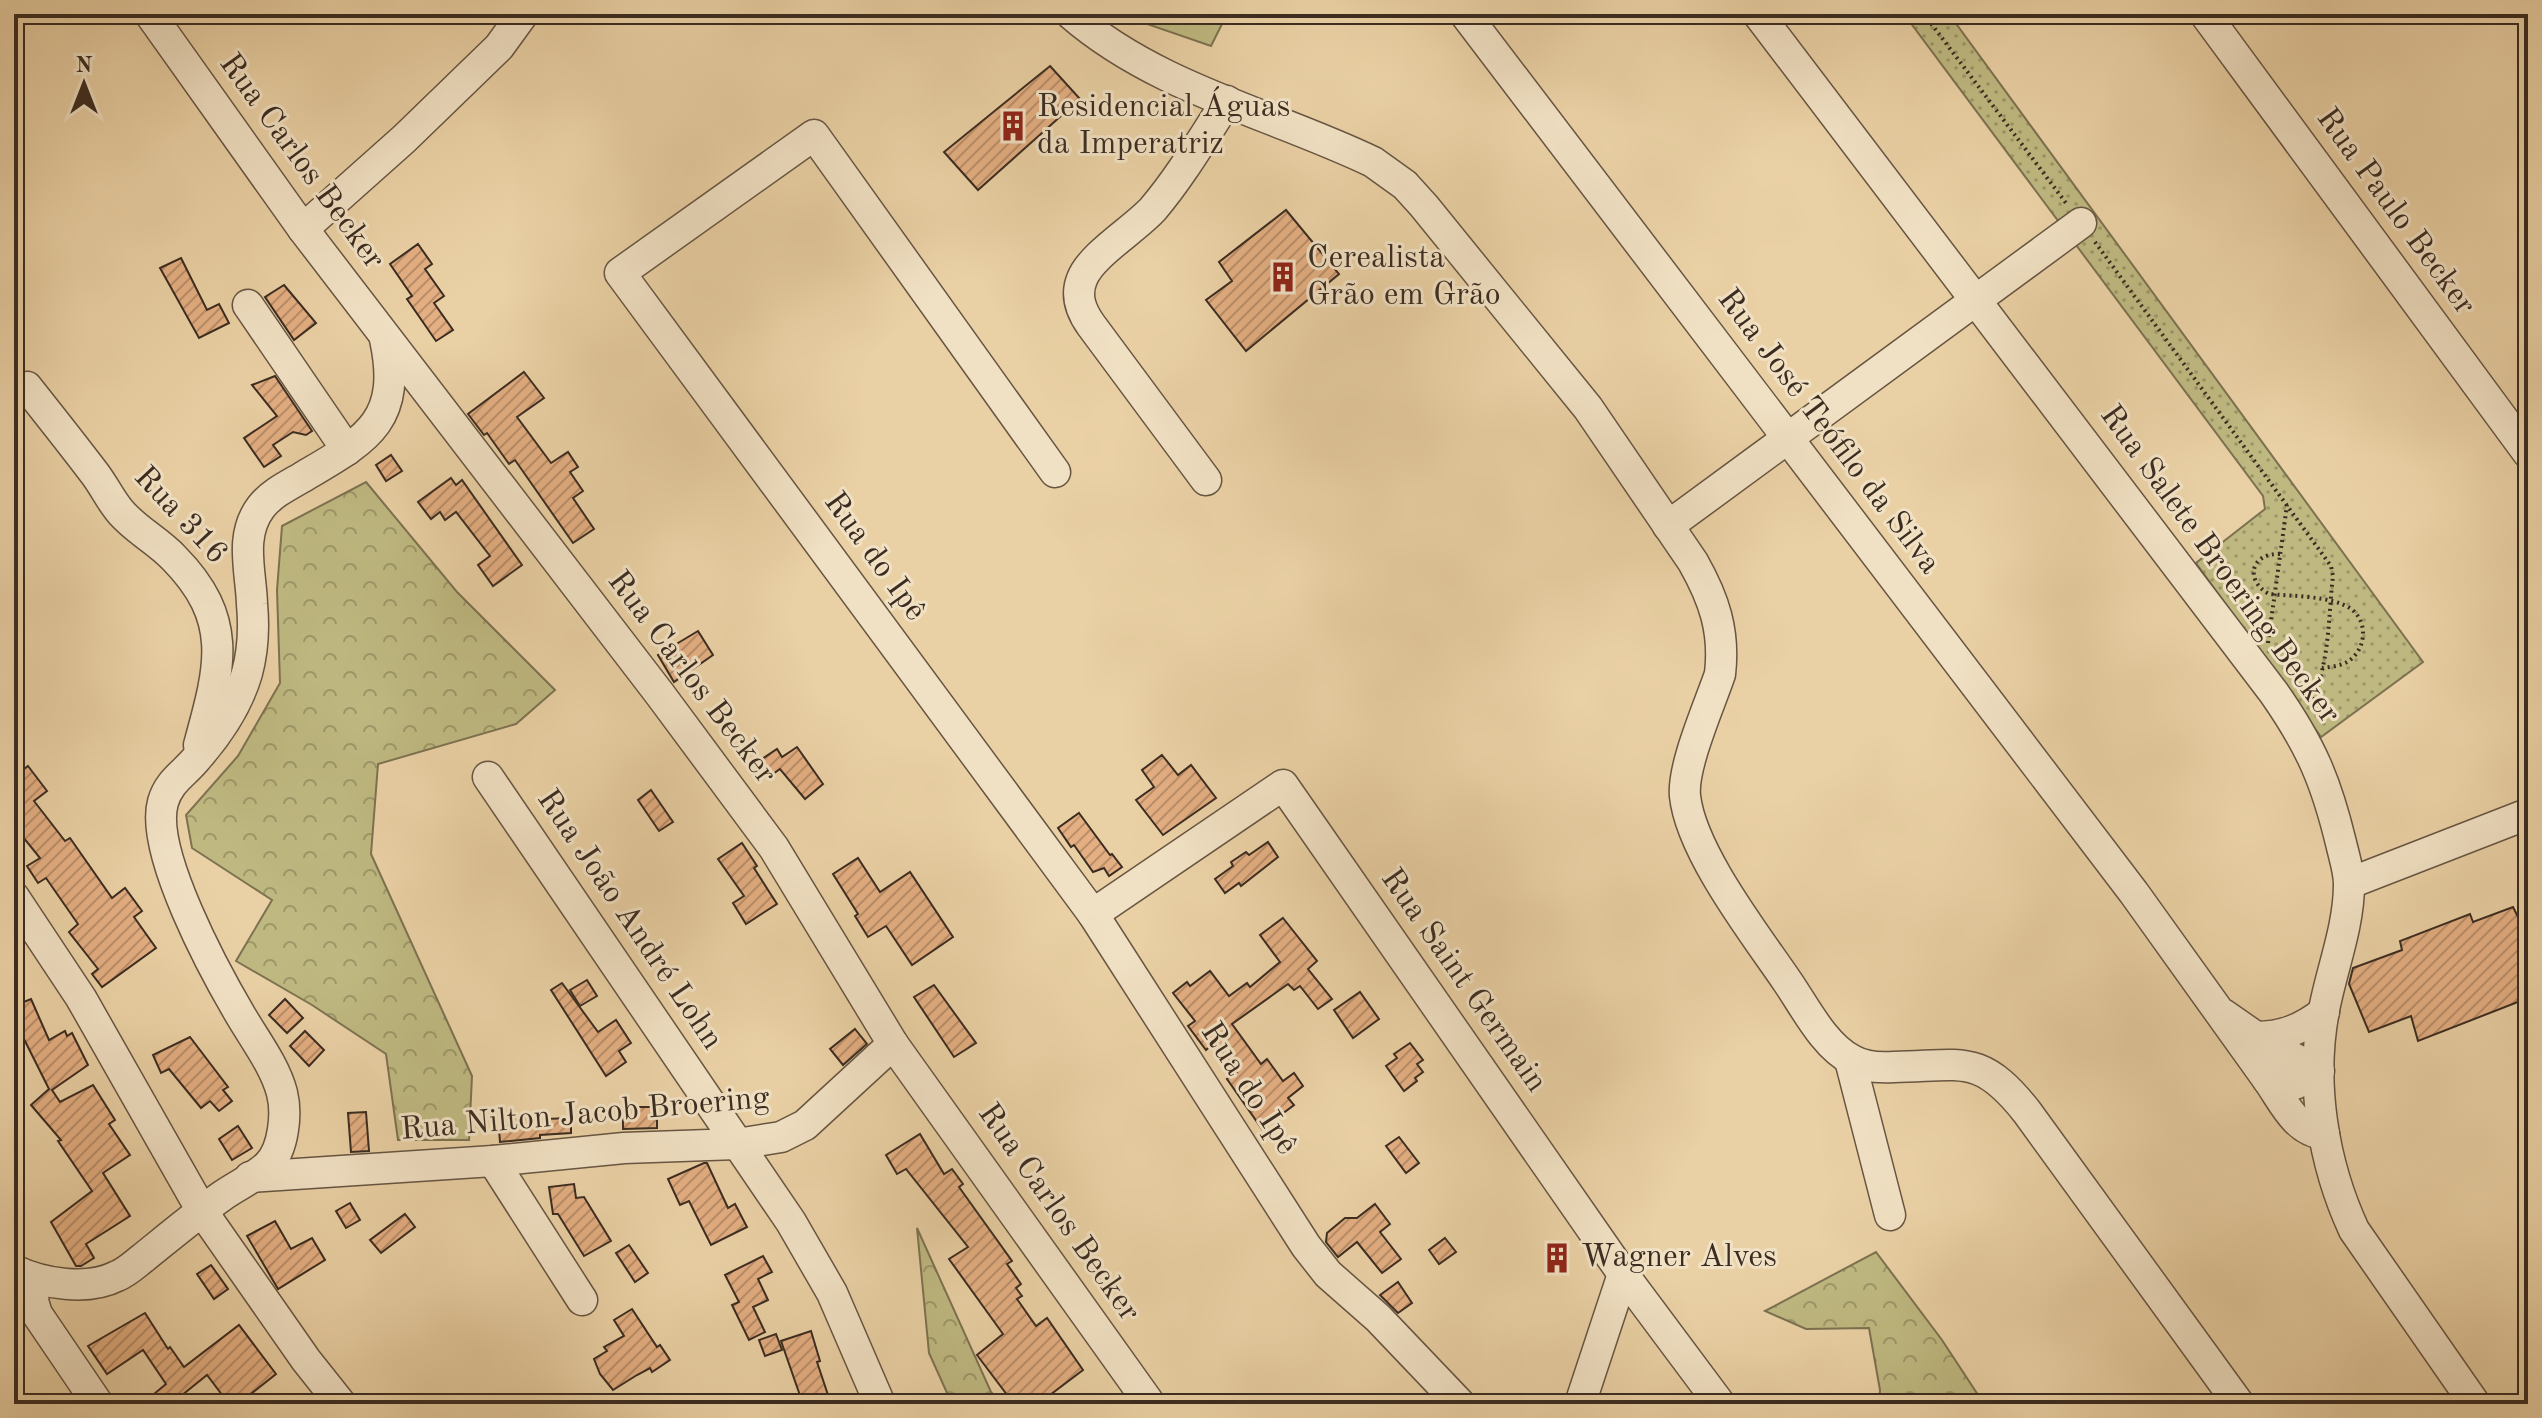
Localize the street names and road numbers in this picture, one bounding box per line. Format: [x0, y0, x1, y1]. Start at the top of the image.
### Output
street label: Rua Carlos Becker [212, 48, 390, 276]
street label: Rua Paulo Becker [2310, 103, 2480, 321]
street label: Rua José Teófilo da Silva [1711, 284, 1945, 581]
street label: Rua Salete Broering Becker [2093, 400, 2345, 730]
street label: Rua 316 [127, 461, 233, 571]
street label: Rua do Ipê [817, 487, 931, 627]
street label: Rua Carlos Becker [601, 565, 781, 791]
street label: Rua João André Lohn [530, 784, 728, 1056]
street label: Rua Saint Germain [1374, 863, 1552, 1099]
street label: Rua do Ipê [1194, 1017, 1302, 1161]
street label: Rua Nilton Jacob Broering [399, 1083, 771, 1147]
street label: Rua Carlos Becker [971, 1098, 1145, 1328]

